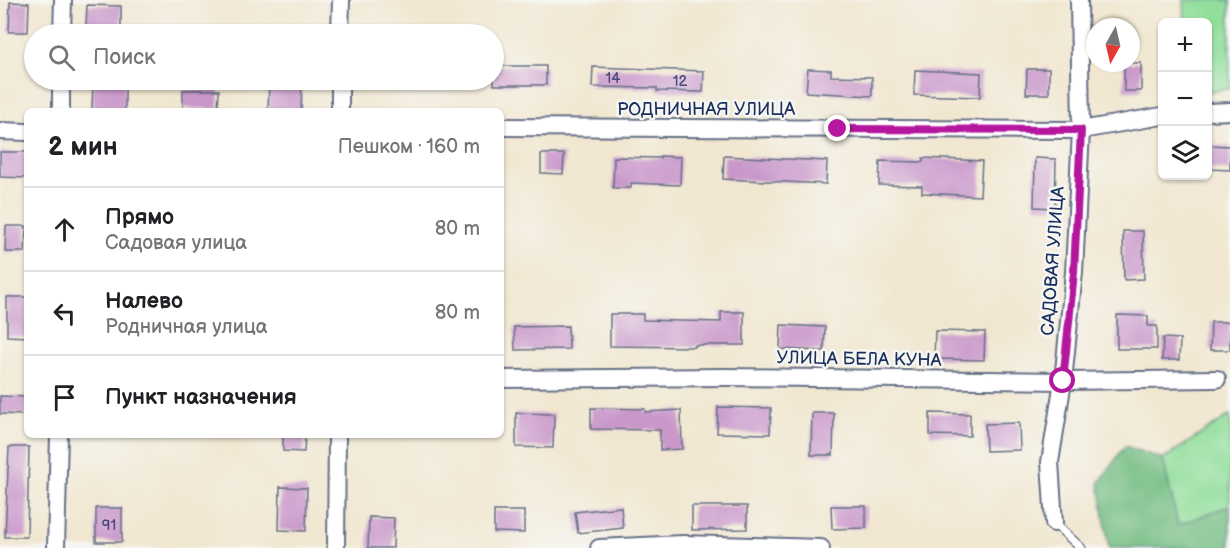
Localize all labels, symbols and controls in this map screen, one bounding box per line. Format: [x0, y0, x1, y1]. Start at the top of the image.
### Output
north arrow [1086, 18, 1140, 72]
map controls [1158, 18, 1212, 180]
button: + [1158, 18, 1212, 72]
search box [24, 24, 504, 90]
icon: search [45, 41, 78, 74]
text: Поиск [93, 44, 156, 71]
house number: 14 [606, 69, 620, 88]
house number: 12 [673, 72, 687, 91]
button: − [1158, 72, 1212, 126]
street label: РОДНИЧНАЯ УЛИЦА [617, 99, 795, 120]
route end [824, 115, 850, 141]
button: layers [1158, 126, 1212, 180]
text: 2 мин [48, 132, 118, 163]
text: Пешком · 160 m [338, 135, 480, 159]
street label: САДОВАЯ УЛИЦА [1037, 186, 1069, 336]
text: Прямо [105, 204, 174, 231]
icon: ahead [48, 213, 81, 246]
text: 80 m [435, 217, 480, 241]
text: Садовая улица [105, 231, 247, 255]
text: Налево [105, 288, 183, 315]
icon: left [48, 297, 81, 330]
text: 80 m [435, 301, 480, 325]
text: Родничная улица [105, 315, 267, 339]
street label: УЛИЦА БЕЛА КУНА [776, 347, 942, 371]
route start [1049, 367, 1075, 393]
icon: arrive [48, 381, 81, 414]
text: Пункт назначения [105, 384, 297, 411]
house number: 91 [102, 516, 116, 535]

